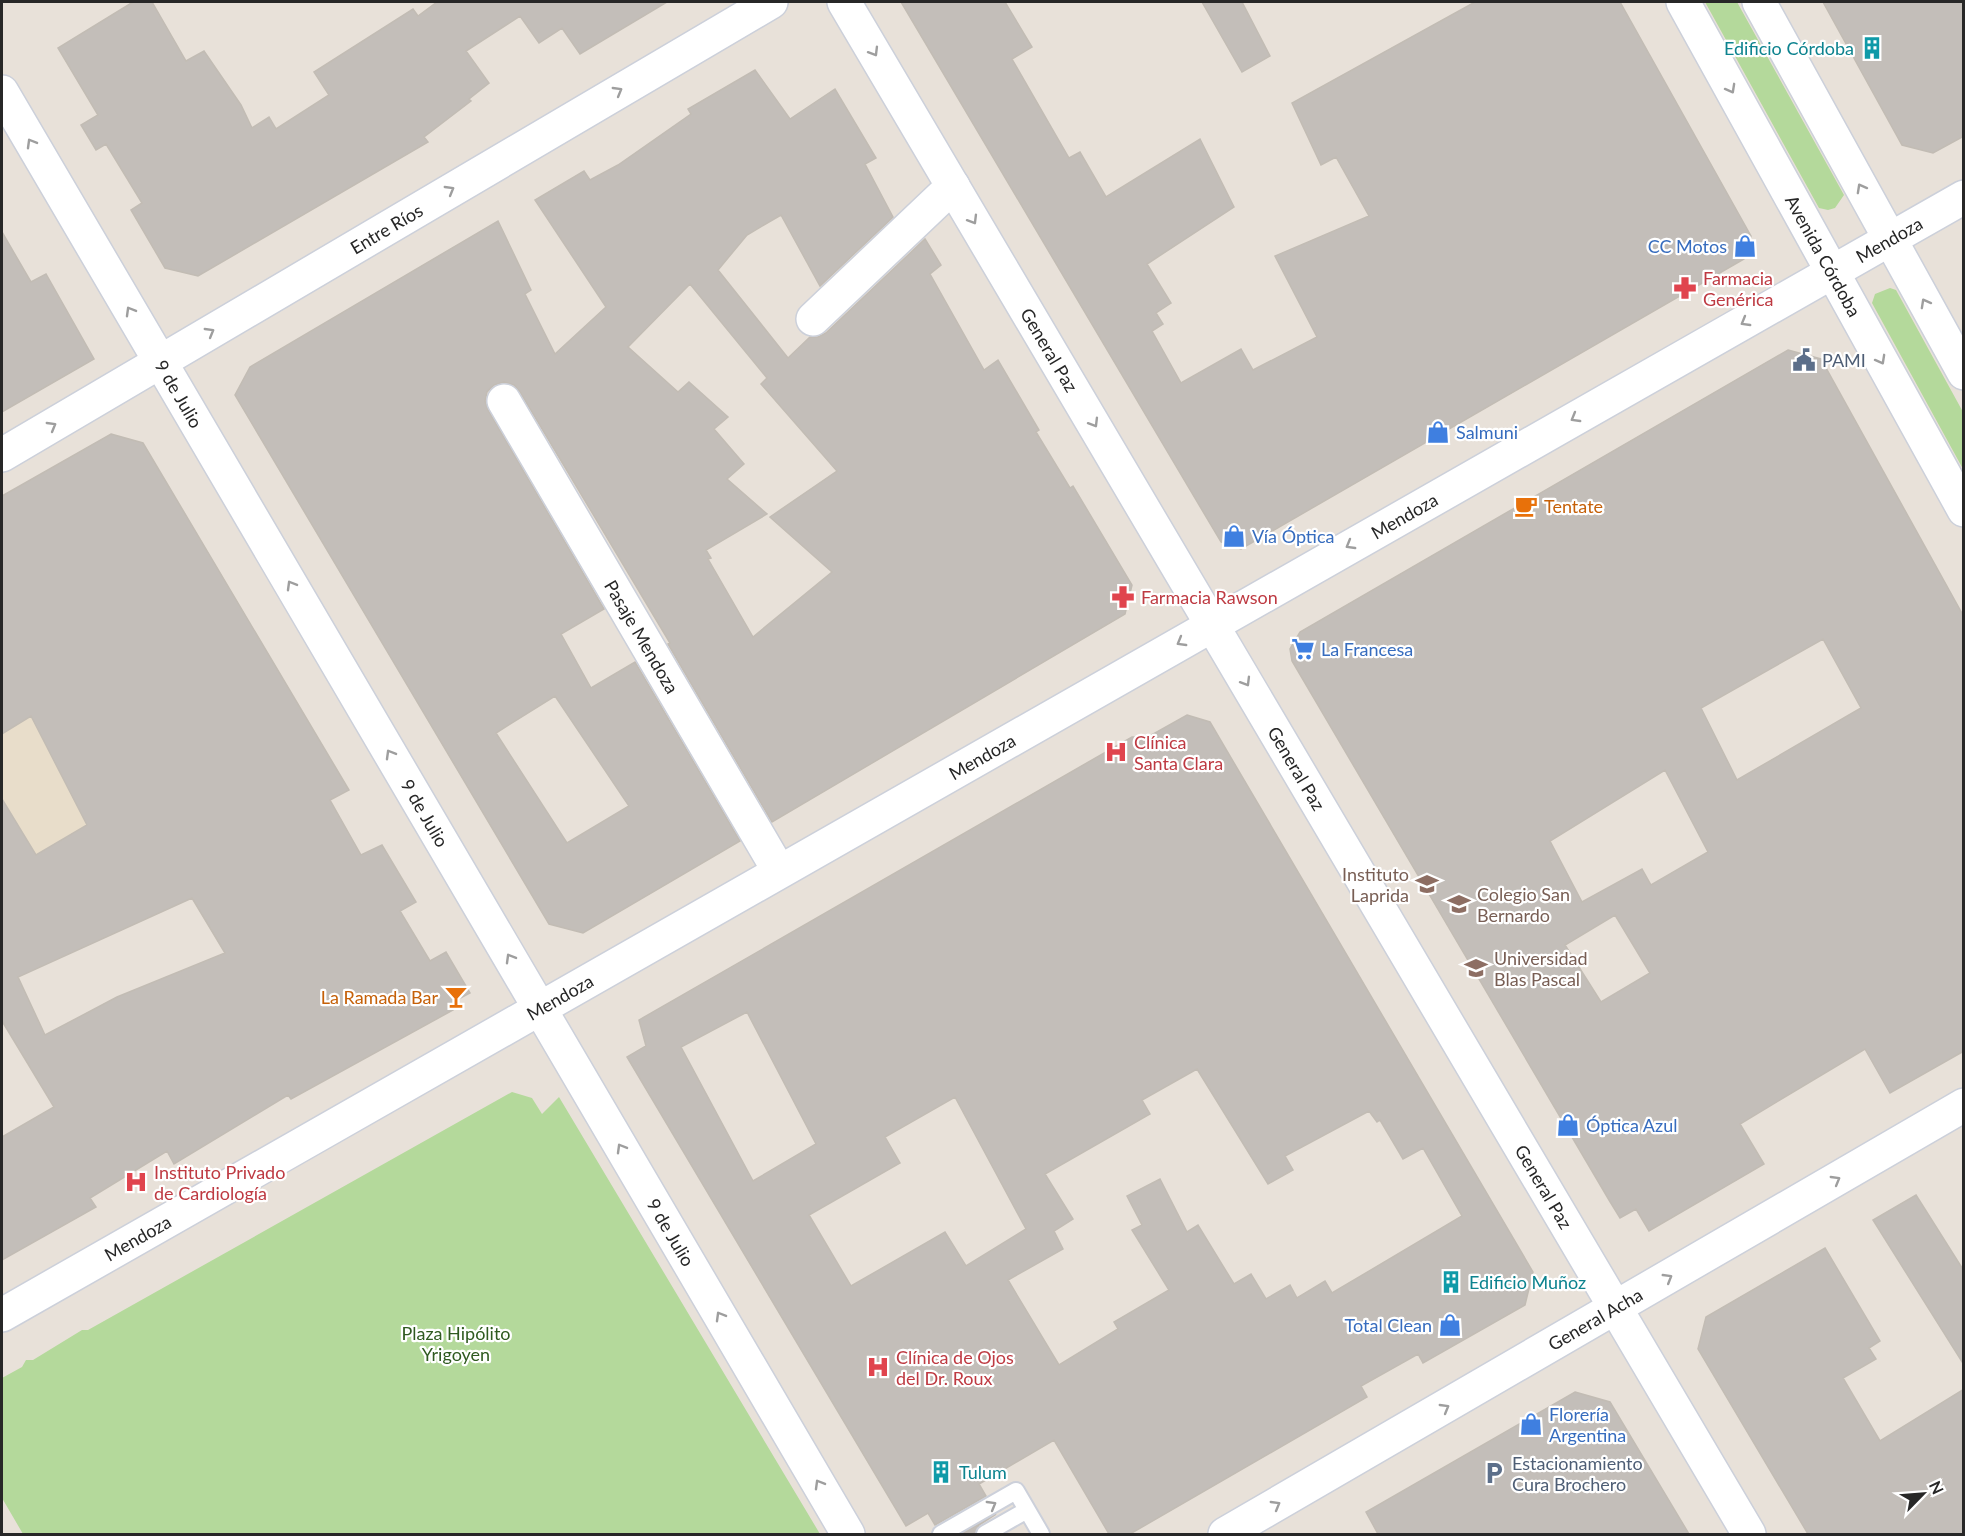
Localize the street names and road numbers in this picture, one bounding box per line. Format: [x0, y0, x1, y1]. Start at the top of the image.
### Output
street label: Avenida Córdoba [1781, 191, 1866, 320]
street label: Entre Ríos [346, 199, 427, 258]
street label: Mendoza [1852, 212, 1926, 267]
street label: General Paz [1016, 304, 1083, 396]
street label: 9 de Julio [151, 356, 208, 432]
street label: Mendoza [1367, 488, 1442, 544]
street label: Pasaje Mendoza [600, 576, 684, 697]
street label: General Paz [1263, 722, 1330, 814]
street label: Mendoza [945, 729, 1019, 784]
street label: 9 de Julio [397, 775, 453, 851]
street label: Mendoza [523, 969, 597, 1025]
street label: General Paz [1510, 1141, 1577, 1233]
street label: 9 de Julio [643, 1194, 699, 1270]
street label: Mendoza [100, 1210, 175, 1265]
street label: General Acha [1544, 1283, 1646, 1355]

